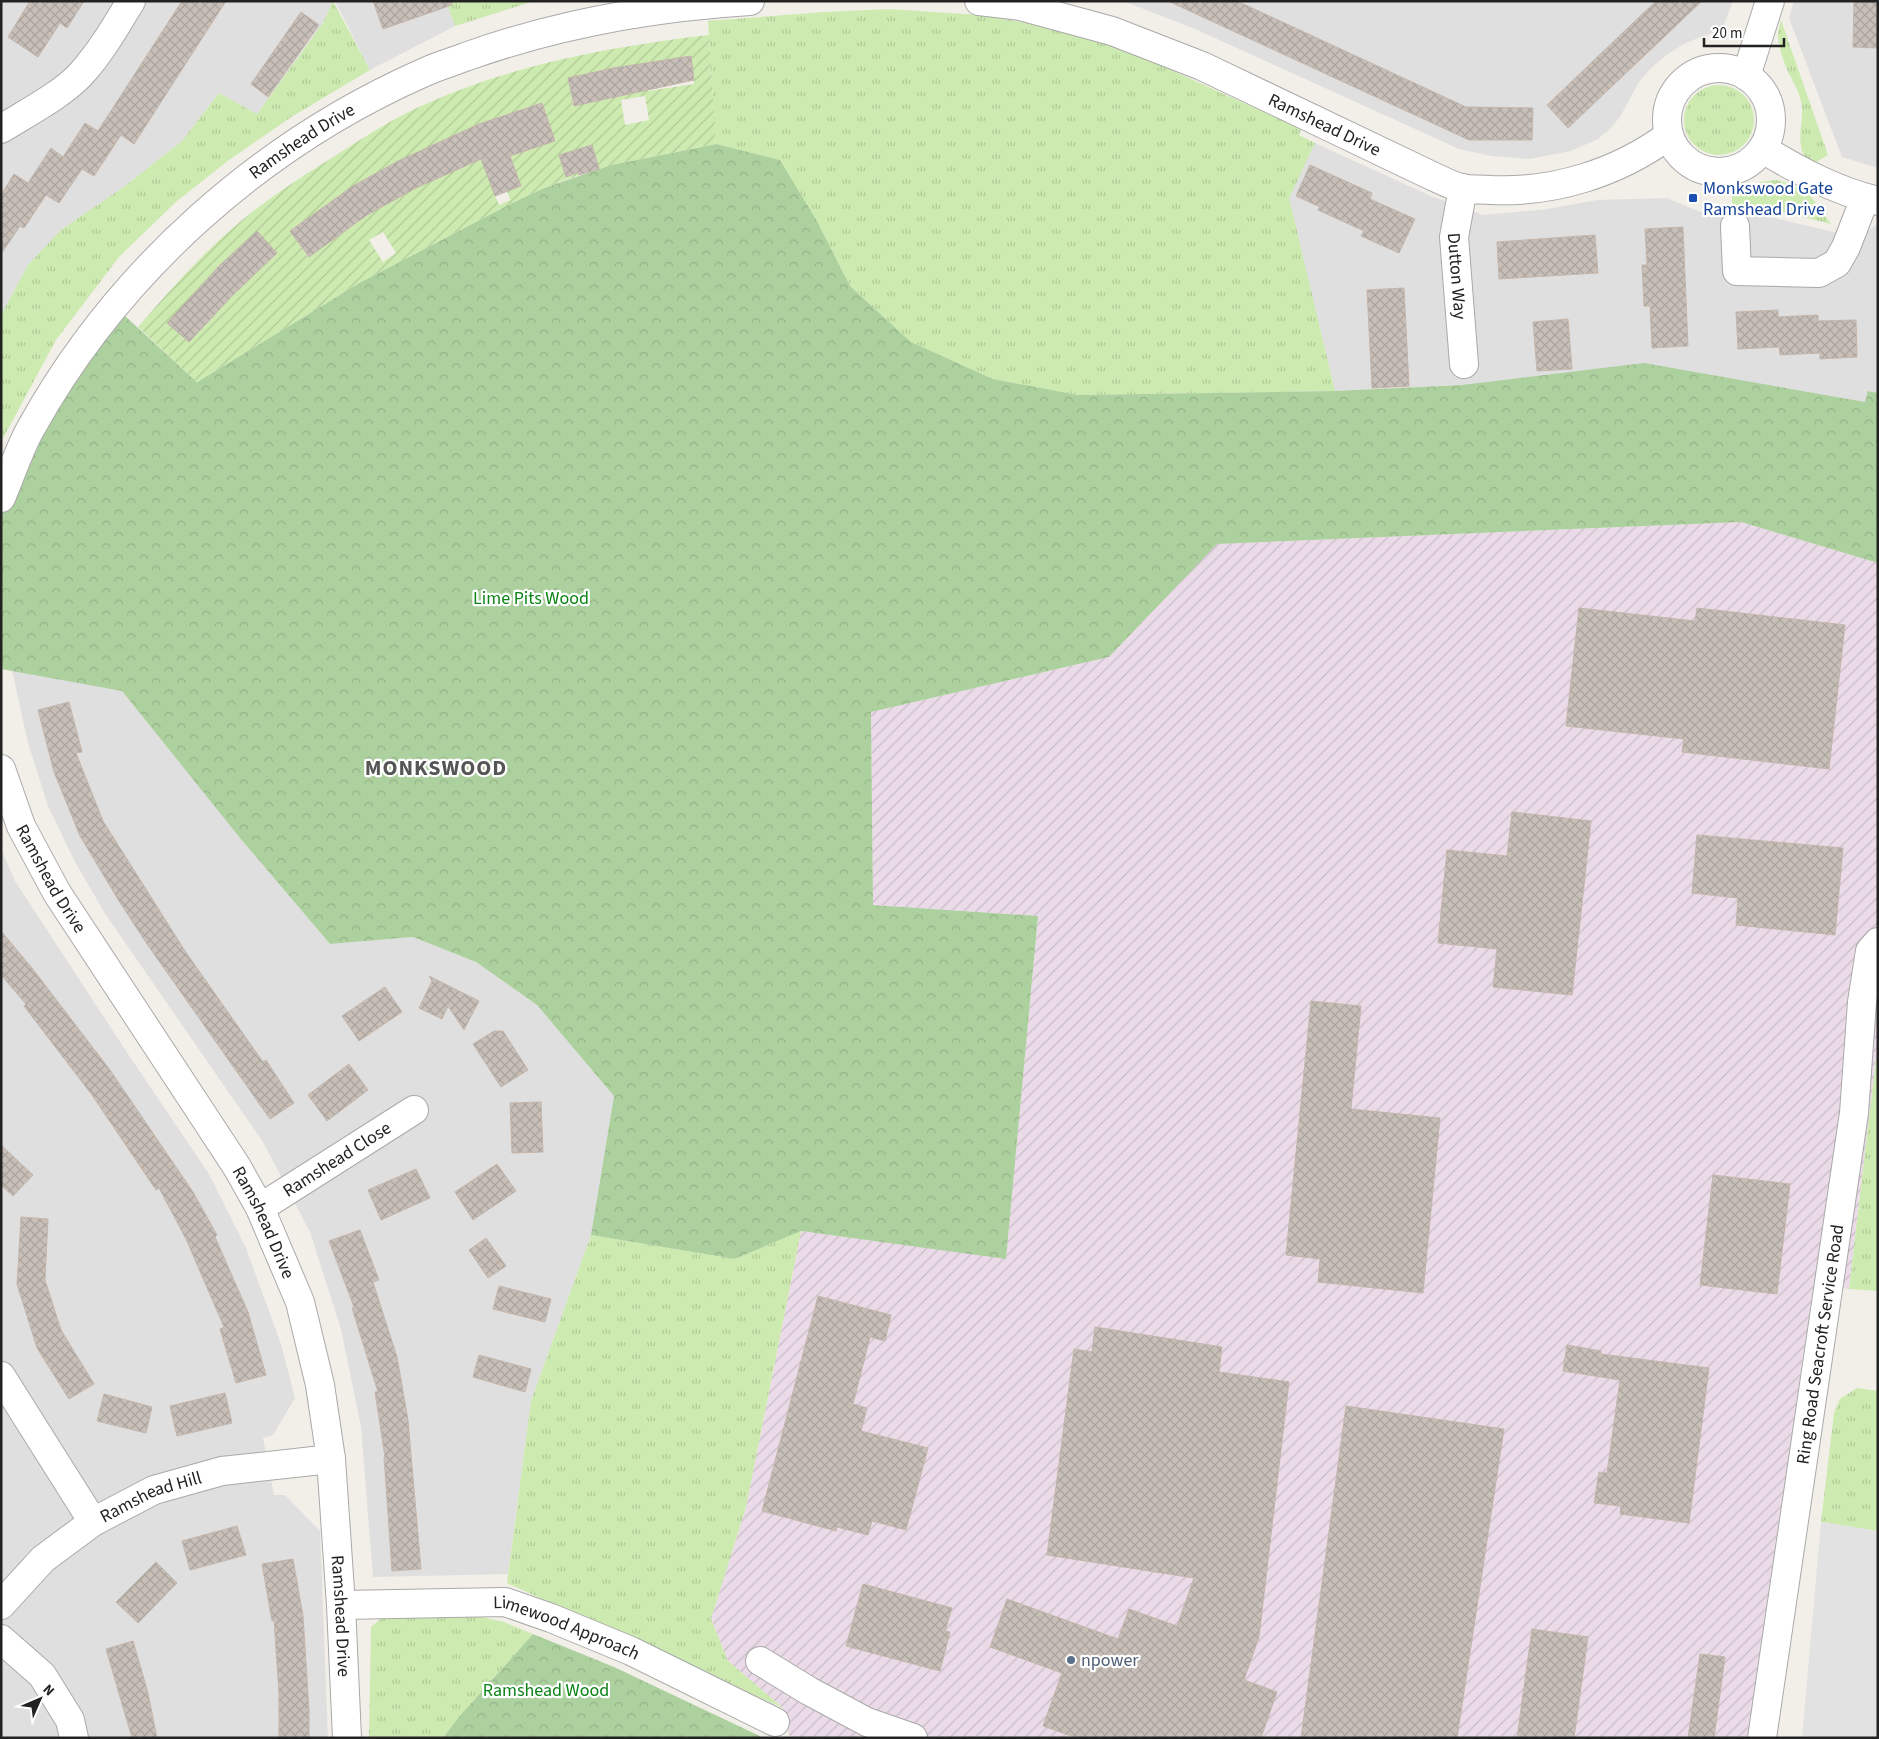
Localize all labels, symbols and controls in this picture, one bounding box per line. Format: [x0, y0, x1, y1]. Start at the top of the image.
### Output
scale bar [1704, 15, 1784, 47]
text: 20 m [1712, 23, 1742, 44]
street label: Ramshead Drive [1264, 87, 1385, 163]
street label: Ramshead Drive [244, 97, 359, 185]
place label: Monkswood Gate Ramshead Drive [1703, 176, 1833, 222]
marker: Monkswood Gate Ramshead Drive [1687, 192, 1699, 204]
street label: Dutton Way [1441, 232, 1473, 321]
park label: Lime Pits Wood [473, 586, 589, 611]
district label: MONKSWOOD [365, 752, 507, 784]
street label: Ramshead Drive [9, 820, 92, 938]
street label: Ramshead Close [278, 1116, 396, 1203]
street label: Ramshead Drive [226, 1162, 301, 1283]
street label: Ring Road Seacroft Service Road [1790, 1223, 1850, 1466]
street label: Ramshead Hill [96, 1465, 204, 1529]
street label: Ramshead Drive [325, 1554, 356, 1678]
street label: Limewood Approach [493, 1590, 644, 1666]
place label: npower [1081, 1648, 1139, 1673]
marker: npower [1065, 1654, 1077, 1666]
north arrow [15, 1674, 65, 1724]
park label: Ramshead Wood [483, 1678, 609, 1703]
text: N [38, 1680, 59, 1701]

